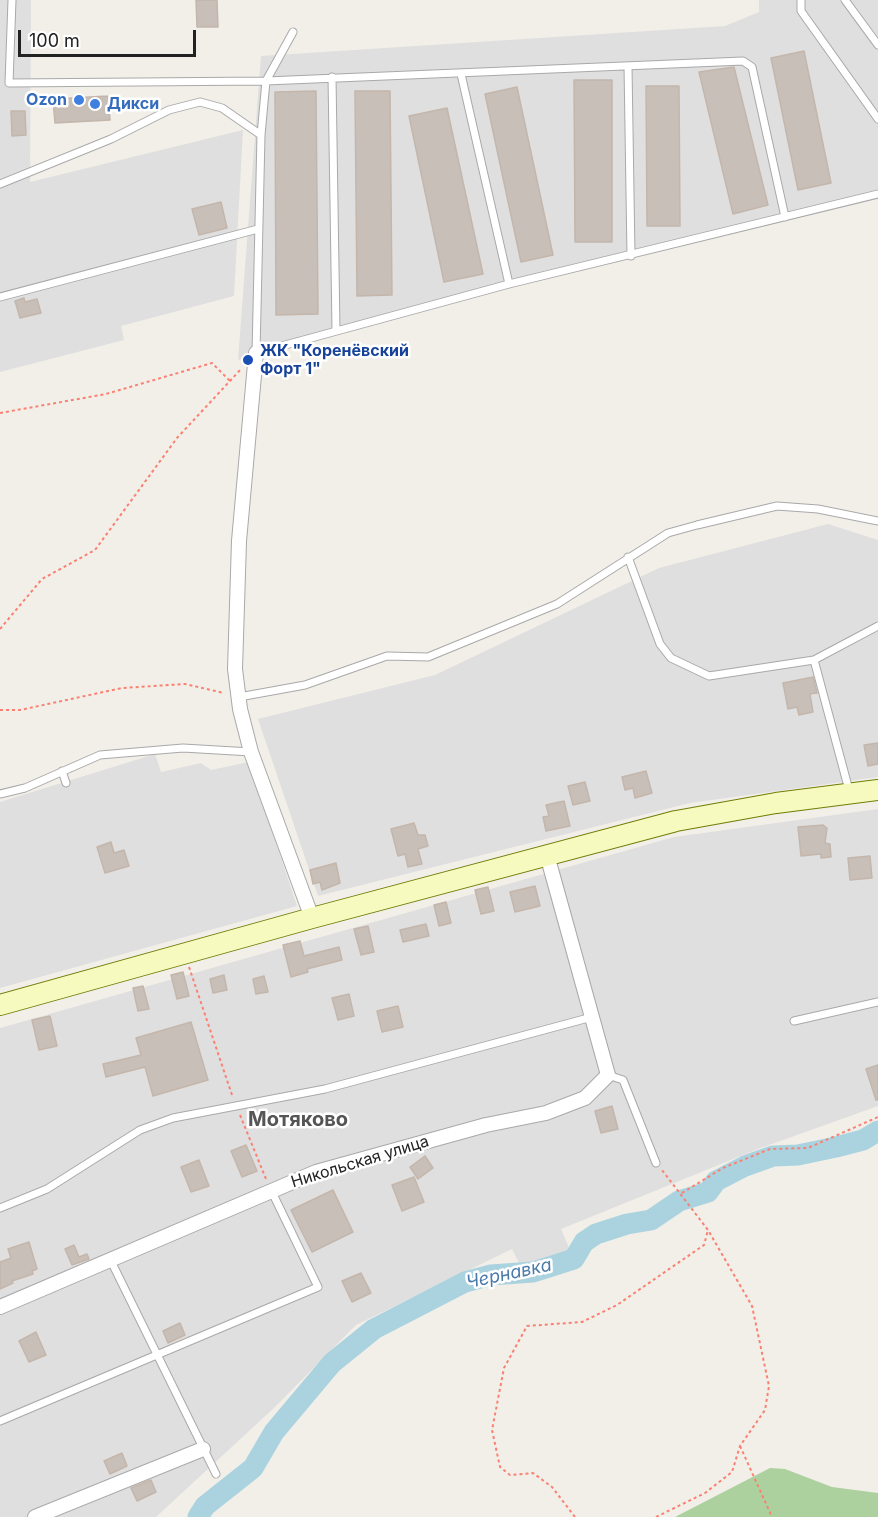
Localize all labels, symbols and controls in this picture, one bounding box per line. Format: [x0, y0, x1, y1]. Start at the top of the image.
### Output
scale bar [21, 18, 200, 56]
text: 100 m [29, 30, 80, 51]
place label: Ozon [26, 90, 67, 110]
marker: Ozon [72, 93, 86, 107]
place label: Дикси [107, 94, 159, 114]
marker: Дикси [88, 97, 102, 111]
place label: ЖК "Коренёвский Форт 1" [260, 341, 409, 379]
marker: ЖК "Коренёвский Форт 1" [241, 353, 255, 367]
district label: Мотяково [248, 1108, 348, 1132]
street label: Никольская улица [289, 1132, 431, 1192]
water label: Чернавка [464, 1254, 554, 1294]

